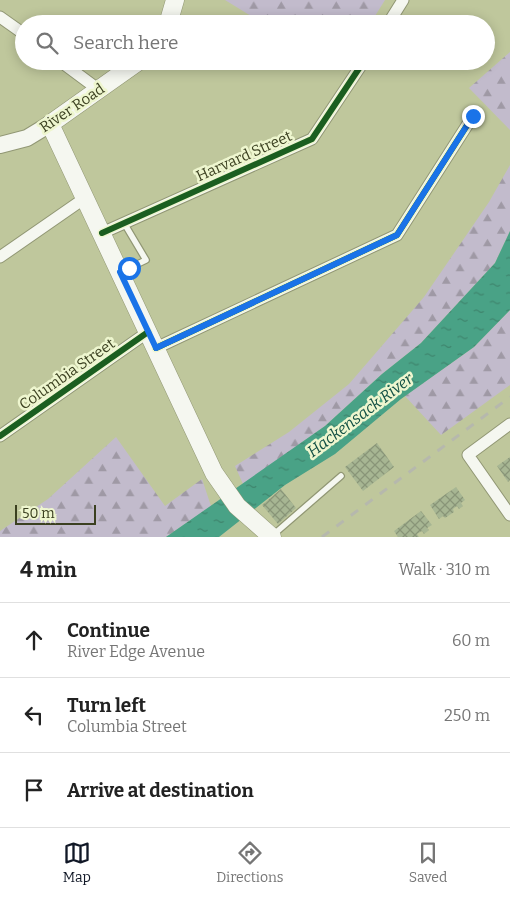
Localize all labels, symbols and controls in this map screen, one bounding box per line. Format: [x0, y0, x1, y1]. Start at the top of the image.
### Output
search box [15, 15, 495, 70]
icon: search [33, 29, 61, 57]
text: Search here [73, 31, 178, 54]
street label: River Road [36, 80, 108, 136]
route end [462, 105, 485, 128]
street label: Harvard Street [193, 127, 295, 185]
route start [118, 257, 141, 280]
street label: Columbia Street [16, 334, 119, 414]
water label: Hackensack River [303, 368, 418, 461]
scale bar [15, 502, 96, 525]
text: 50 m [22, 505, 55, 522]
text: 4 min [20, 557, 77, 583]
text: Walk · 310 m [398, 560, 490, 579]
text: Continue [67, 619, 150, 642]
icon: ahead [20, 626, 48, 654]
text: 60 m [452, 631, 490, 650]
text: River Edge Avenue [67, 642, 205, 661]
text: Turn left [67, 694, 146, 717]
icon: left [20, 701, 48, 729]
text: 250 m [444, 706, 490, 725]
text: Columbia Street [67, 717, 187, 736]
icon: arrive [20, 776, 48, 804]
text: Arrive at destination [67, 779, 254, 802]
tab: Map [63, 839, 91, 886]
tab: Directions [216, 839, 284, 886]
tab: Saved [409, 839, 447, 886]

